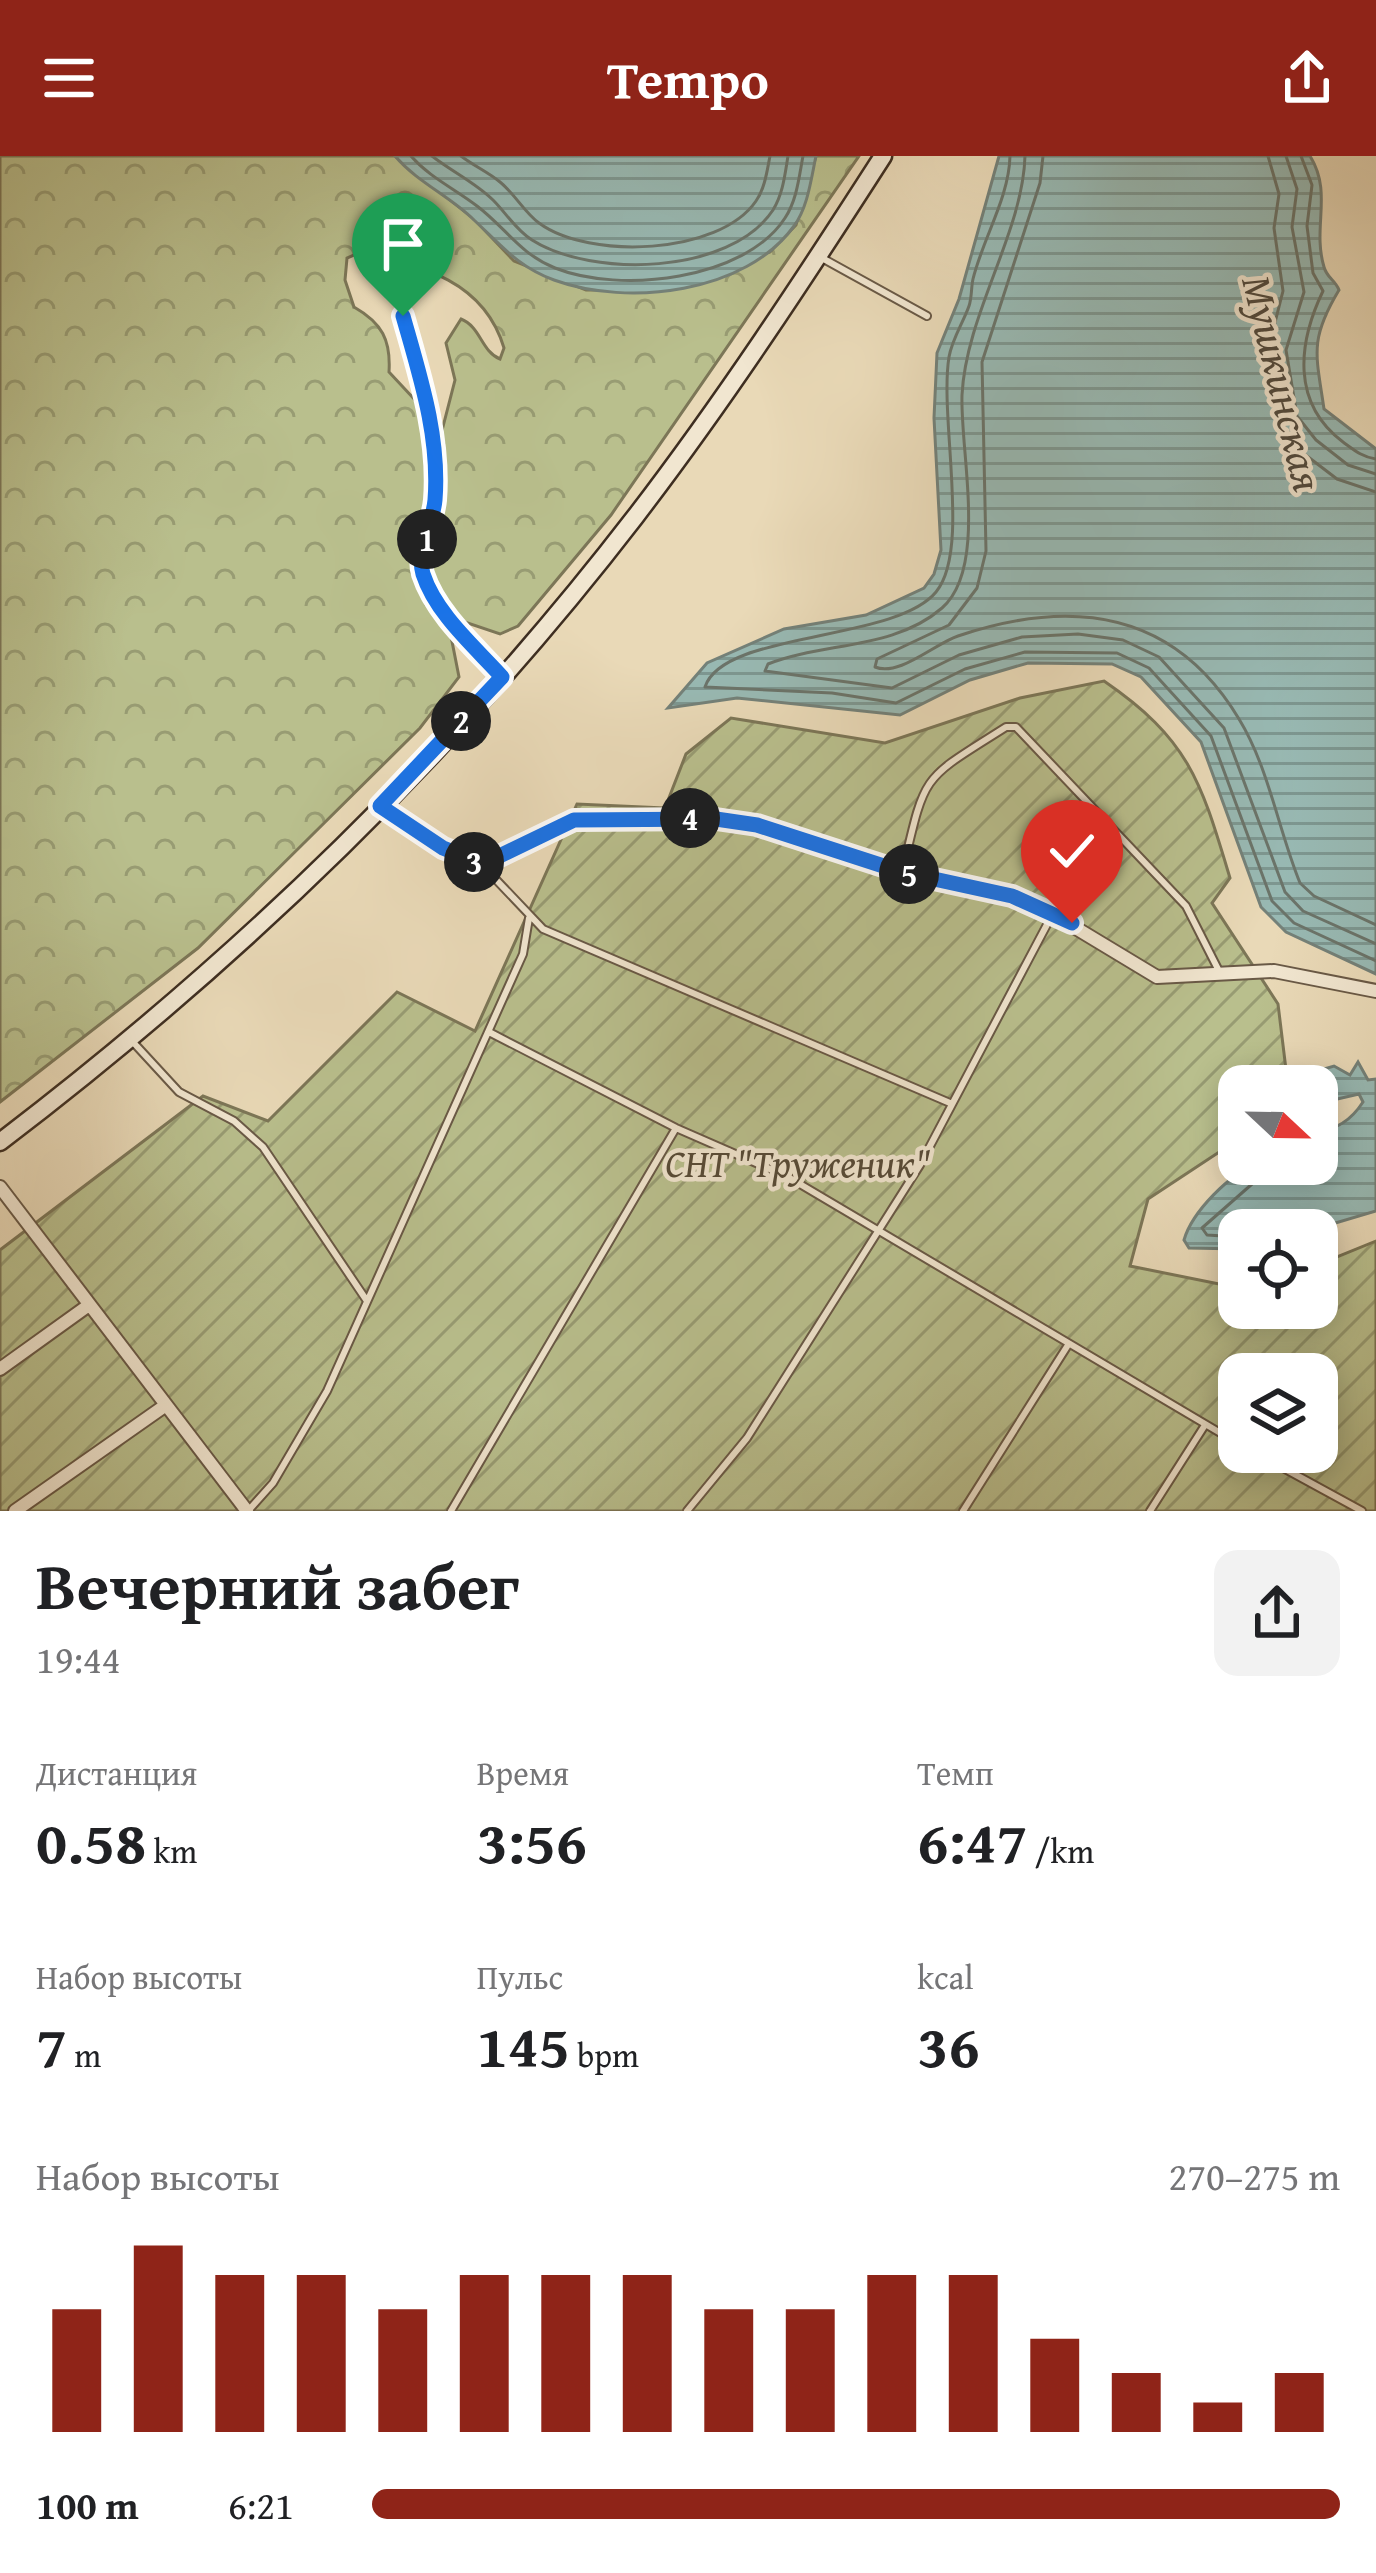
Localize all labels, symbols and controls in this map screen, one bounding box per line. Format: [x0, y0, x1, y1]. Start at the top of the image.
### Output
text: Tempo [607, 39, 769, 118]
icon: menu [36, 45, 102, 111]
icon: share [1274, 45, 1340, 111]
pin [352, 193, 454, 316]
icon: arrive [370, 211, 436, 277]
water label: Мушкинская [1227, 268, 1340, 497]
pin: 1 [397, 509, 457, 569]
text: 1 [418, 515, 436, 563]
pin: 2 [431, 691, 491, 751]
text: 2 [452, 697, 470, 745]
pin: 4 [660, 788, 720, 848]
text: 4 [681, 794, 699, 842]
pin [1021, 800, 1123, 923]
icon: check [1039, 818, 1105, 884]
pin: 3 [444, 832, 504, 892]
text: 3 [465, 838, 483, 886]
pin: 5 [879, 844, 939, 904]
text: 5 [900, 850, 918, 898]
north arrow [1218, 1065, 1338, 1185]
map controls [1218, 1065, 1338, 1473]
park label: СНТ "Труженик" [665, 1134, 931, 1191]
button: locate [1218, 1209, 1338, 1329]
button: layers [1218, 1353, 1338, 1473]
text: Вечерний забег [36, 1536, 519, 1633]
button: share [1214, 1550, 1340, 1676]
text: 19:44 [36, 1630, 121, 1687]
text: Дистанция [36, 1749, 197, 1797]
text: Время [477, 1749, 569, 1797]
text: Темп [917, 1749, 994, 1797]
text: 0.58 [36, 1797, 146, 1885]
text: 3:56 [477, 1797, 587, 1885]
text: 6:47 [917, 1797, 1028, 1885]
text: km [146, 1827, 197, 1875]
text: /km [1028, 1827, 1094, 1875]
text: Набор высоты [36, 1953, 242, 2001]
text: Пульс [477, 1953, 563, 2001]
text: kcal [917, 1953, 974, 2001]
text: 7 [36, 2001, 67, 2089]
text: 145 [477, 2001, 570, 2089]
text: 36 [917, 2001, 980, 2089]
text: m [67, 2031, 101, 2079]
text: bpm [570, 2031, 639, 2079]
text: Набор высоты [36, 2147, 280, 2204]
text: 270–275 m [1168, 2147, 1340, 2204]
text: 100 m [36, 2476, 139, 2533]
text: 6:21 [228, 2476, 294, 2533]

